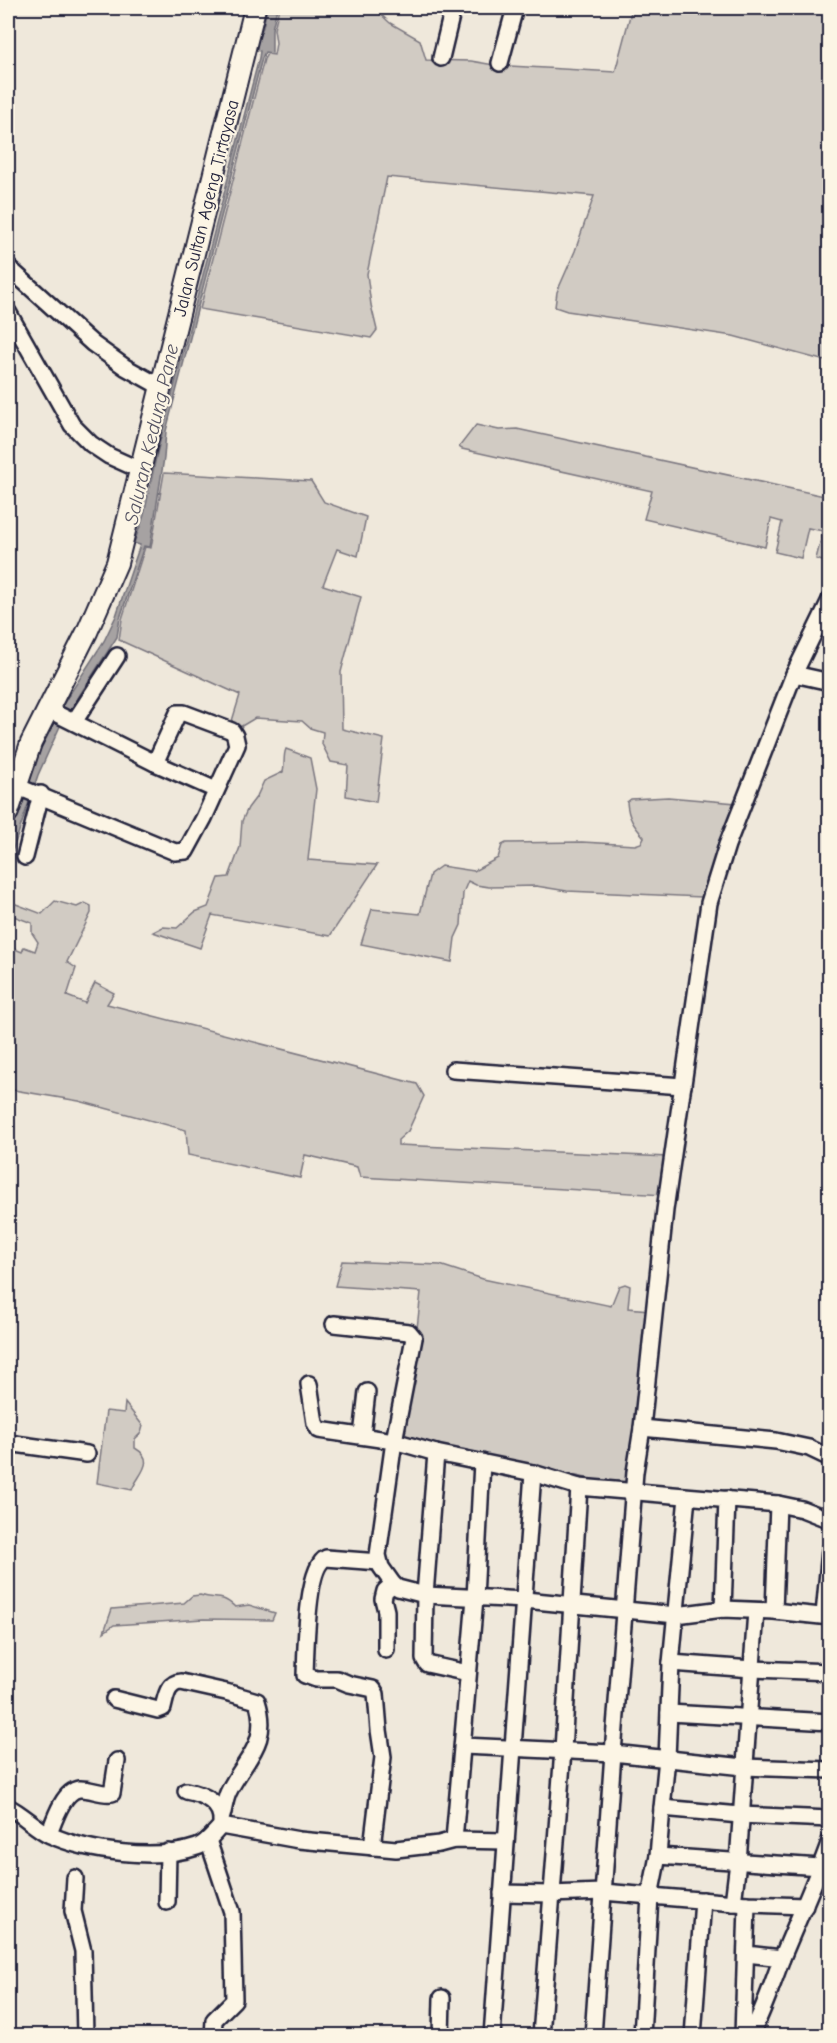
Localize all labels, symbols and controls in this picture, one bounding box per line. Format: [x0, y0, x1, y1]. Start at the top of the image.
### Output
street label: Jalan Sultan Ageng Tirtayasa [169, 98, 244, 319]
water label: Saluran Kedung Pane [120, 342, 183, 527]

